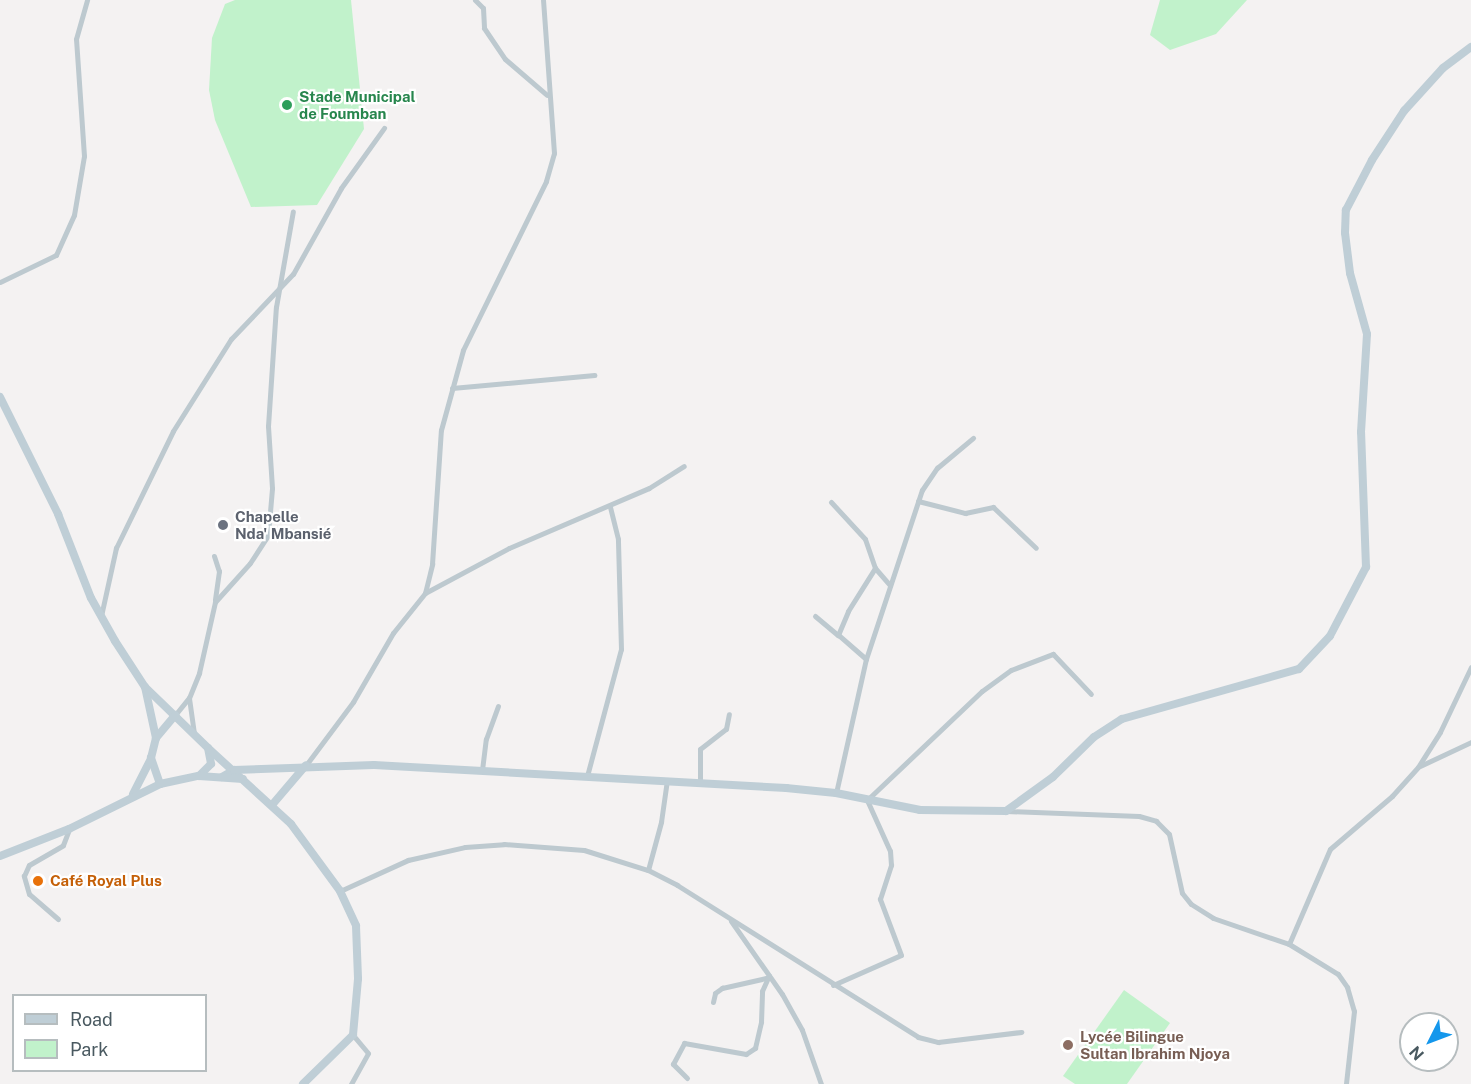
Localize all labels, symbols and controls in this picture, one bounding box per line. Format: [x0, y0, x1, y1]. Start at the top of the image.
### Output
place label: Stade Municipal de Foumban [299, 87, 415, 122]
marker: Stade Municipal de Foumban [280, 98, 294, 112]
place label: Chapelle Nda' Mbansié [235, 507, 331, 542]
marker: Chapelle Nda' Mbansié [216, 518, 230, 532]
place label: Café Royal Plus [50, 872, 162, 890]
marker: Café Royal Plus [31, 874, 45, 888]
legend [12, 994, 207, 1072]
text: Road [70, 1009, 113, 1030]
north arrow [1399, 1012, 1459, 1072]
place label: Lycée Bilingue Sultan Ibrahim Njoya [1080, 1027, 1230, 1062]
marker: Lycée Bilingue Sultan Ibrahim Njoya [1061, 1038, 1075, 1052]
text: Park [70, 1039, 108, 1060]
text: N [1405, 1042, 1428, 1064]

